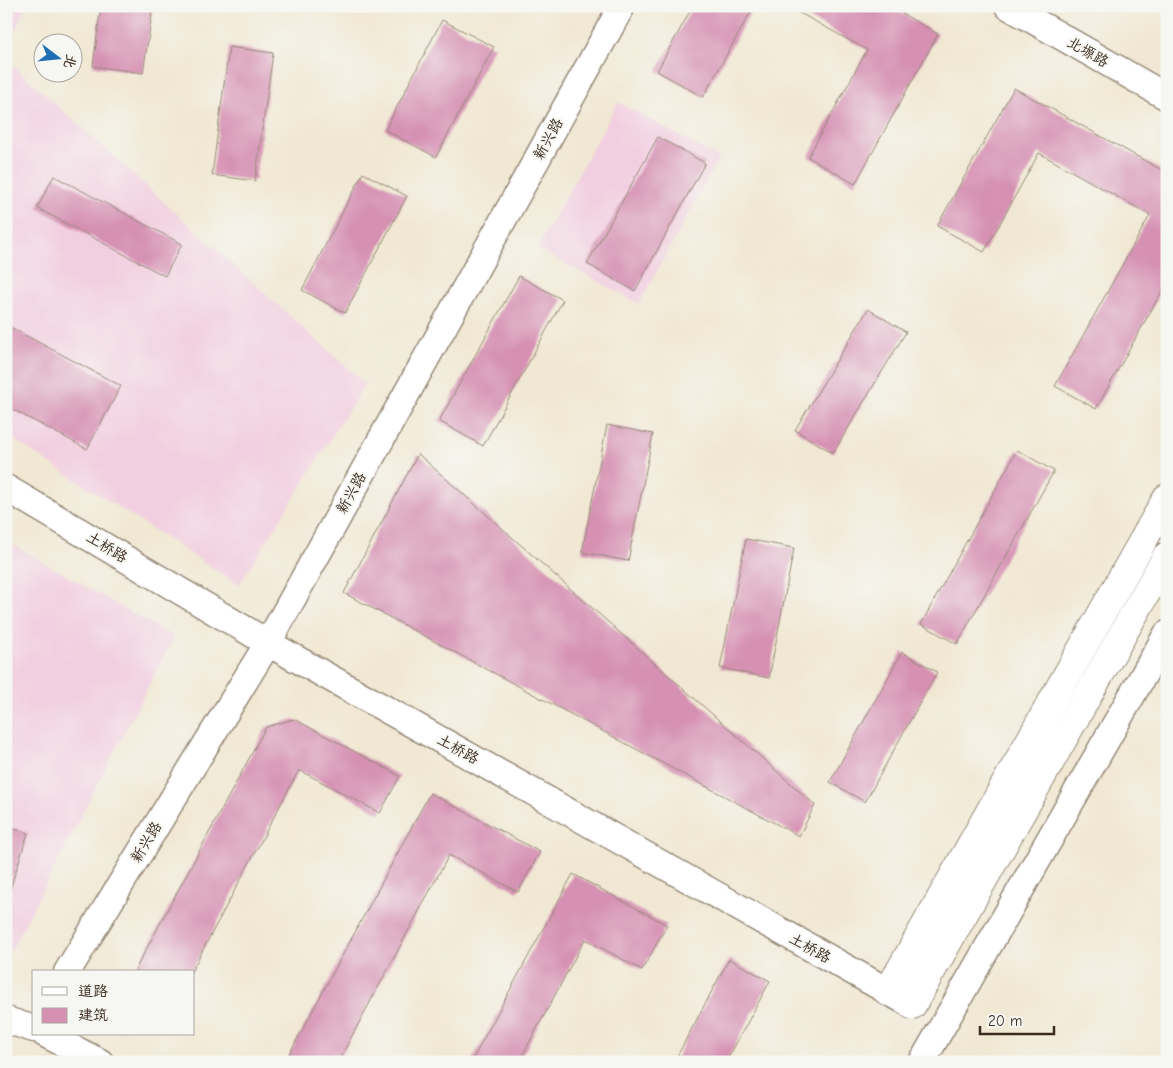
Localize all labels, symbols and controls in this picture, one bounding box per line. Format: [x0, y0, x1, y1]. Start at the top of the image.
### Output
north arrow [32, 32, 82, 82]
street label: 北塬路 [1064, 33, 1112, 71]
text: 北 [60, 52, 80, 71]
street label: 新兴路 [529, 115, 567, 163]
street label: 新兴路 [332, 469, 370, 517]
street label: 土桥路 [83, 528, 131, 566]
street label: 土桥路 [434, 730, 482, 768]
street label: 新兴路 [127, 818, 165, 866]
street label: 土桥路 [786, 929, 834, 967]
legend [32, 970, 195, 1036]
text: 道路 [78, 982, 108, 1000]
scale bar [980, 1003, 1054, 1035]
text: 建筑 [78, 1006, 108, 1024]
text: 20 m [988, 1012, 1022, 1030]

